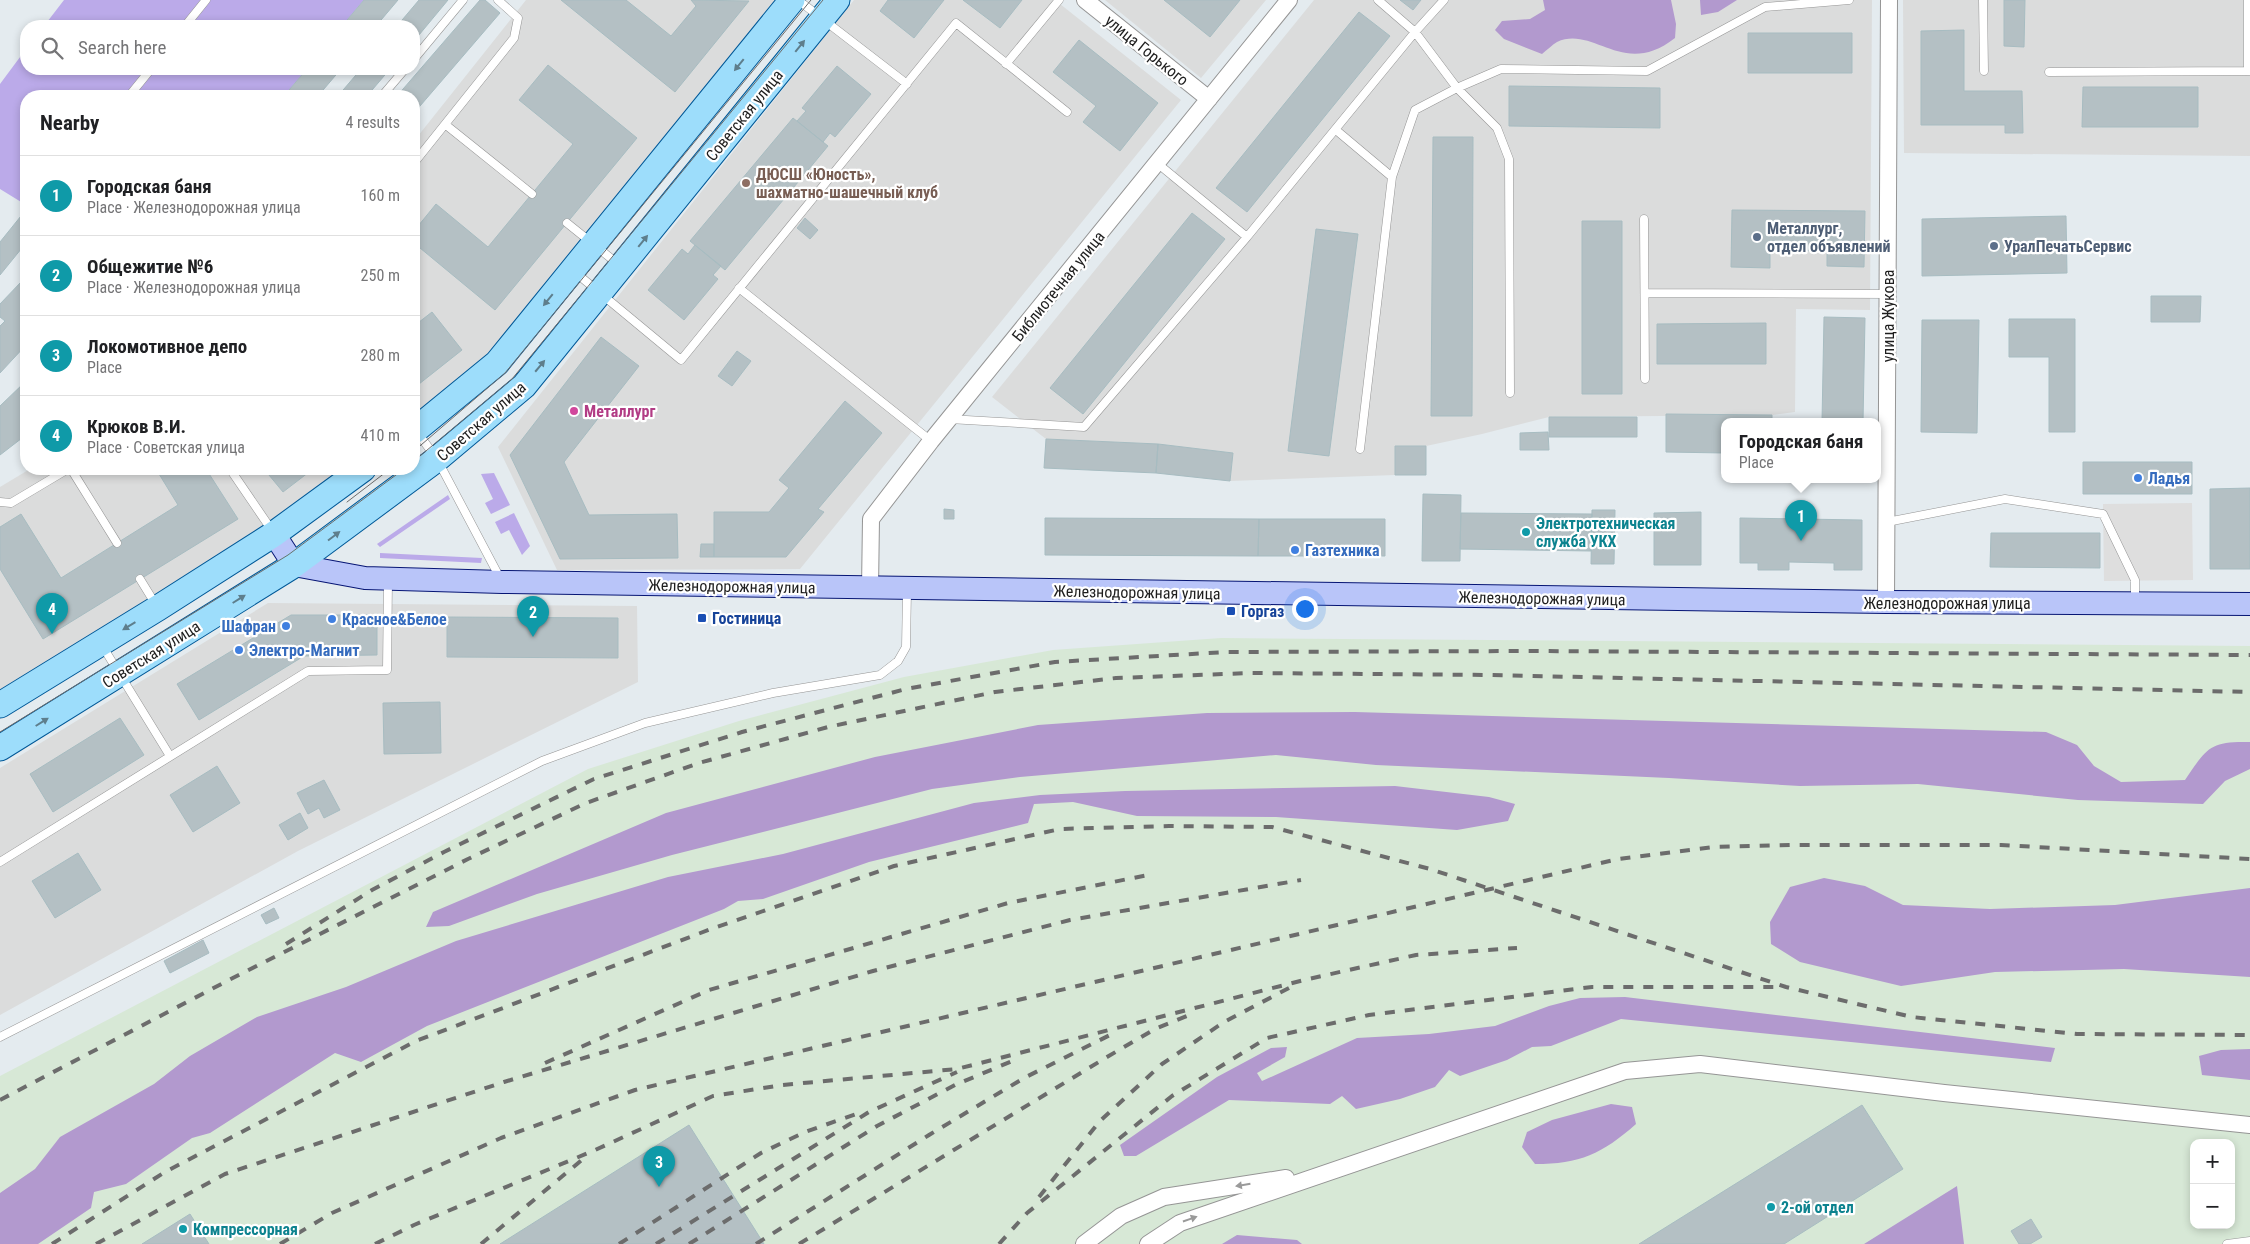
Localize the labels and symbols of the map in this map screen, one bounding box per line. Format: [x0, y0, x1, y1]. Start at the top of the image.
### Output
street label: улица Горького [1101, 11, 1192, 90]
one-way arrow [794, 40, 805, 53]
one-way arrow [734, 58, 745, 71]
street label: Советская улица [702, 66, 787, 165]
place label: ДЮСШ «Юность», шахматно-шашечный клуб [756, 165, 938, 202]
marker: ДЮСШ «Юность», шахматно-шашечный клуб [740, 177, 752, 189]
place label: Металлург, отдел объявлений [1767, 219, 1891, 256]
street label: Библиотечная улица [1008, 227, 1109, 345]
marker: Металлург, отдел объявлений [1751, 231, 1763, 243]
one-way arrow [637, 234, 648, 247]
place label: УралПечатьСервис [2004, 237, 2132, 256]
marker: УралПечатьСервис [1988, 240, 2000, 252]
street label: улица Жукова [1879, 270, 1898, 362]
one-way arrow [543, 293, 554, 306]
one-way arrow [534, 360, 545, 373]
street label: Советская улица [433, 378, 530, 465]
place label: Металлург [584, 402, 655, 421]
marker: Металлург [568, 405, 580, 417]
place label: Ладья [2148, 469, 2190, 488]
marker: Ладья [2132, 472, 2144, 484]
pin: 1 [1785, 500, 1817, 541]
place label: Электротехническая служба УКХ [1536, 514, 1676, 551]
marker: Электротехническая служба УКХ [1520, 526, 1532, 538]
one-way arrow [327, 531, 341, 541]
place label: Газтехника [1305, 541, 1380, 560]
marker: Газтехника [1289, 544, 1301, 556]
street label: Железнодорожная улица [648, 576, 816, 597]
street label: Железнодорожная улица [1053, 582, 1221, 603]
street label: Железнодорожная улица [1458, 588, 1626, 609]
pin: 4 [36, 593, 68, 634]
street label: Железнодорожная улица [1863, 594, 2031, 613]
one-way arrow [233, 595, 246, 604]
pin: 2 [517, 596, 549, 637]
your location [1292, 596, 1318, 622]
place label: Горгаз [1241, 602, 1284, 621]
marker: Горгаз [1225, 605, 1237, 617]
place label: Гостиница [712, 609, 782, 628]
place label: Красное&Белое [342, 610, 447, 629]
marker: Гостиница [696, 612, 708, 624]
marker: Красное&Белое [326, 613, 338, 625]
street label: Советская улица [99, 617, 204, 692]
place label: Шафран [222, 617, 276, 636]
marker: Шафран [280, 620, 292, 632]
one-way arrow [123, 621, 136, 630]
place label: Электро-Магнит [249, 641, 359, 660]
marker: Электро-Магнит [233, 644, 245, 656]
one-way arrow [35, 717, 48, 727]
pin: 3 [643, 1146, 675, 1187]
one-way arrow [1234, 1181, 1250, 1189]
place label: 2-ой отдел [1781, 1198, 1854, 1217]
marker: 2-ой отдел [1765, 1201, 1777, 1213]
one-way arrow [1183, 1215, 1198, 1223]
place label: Компрессорная [193, 1220, 298, 1239]
marker: Компрессорная [177, 1223, 189, 1235]

